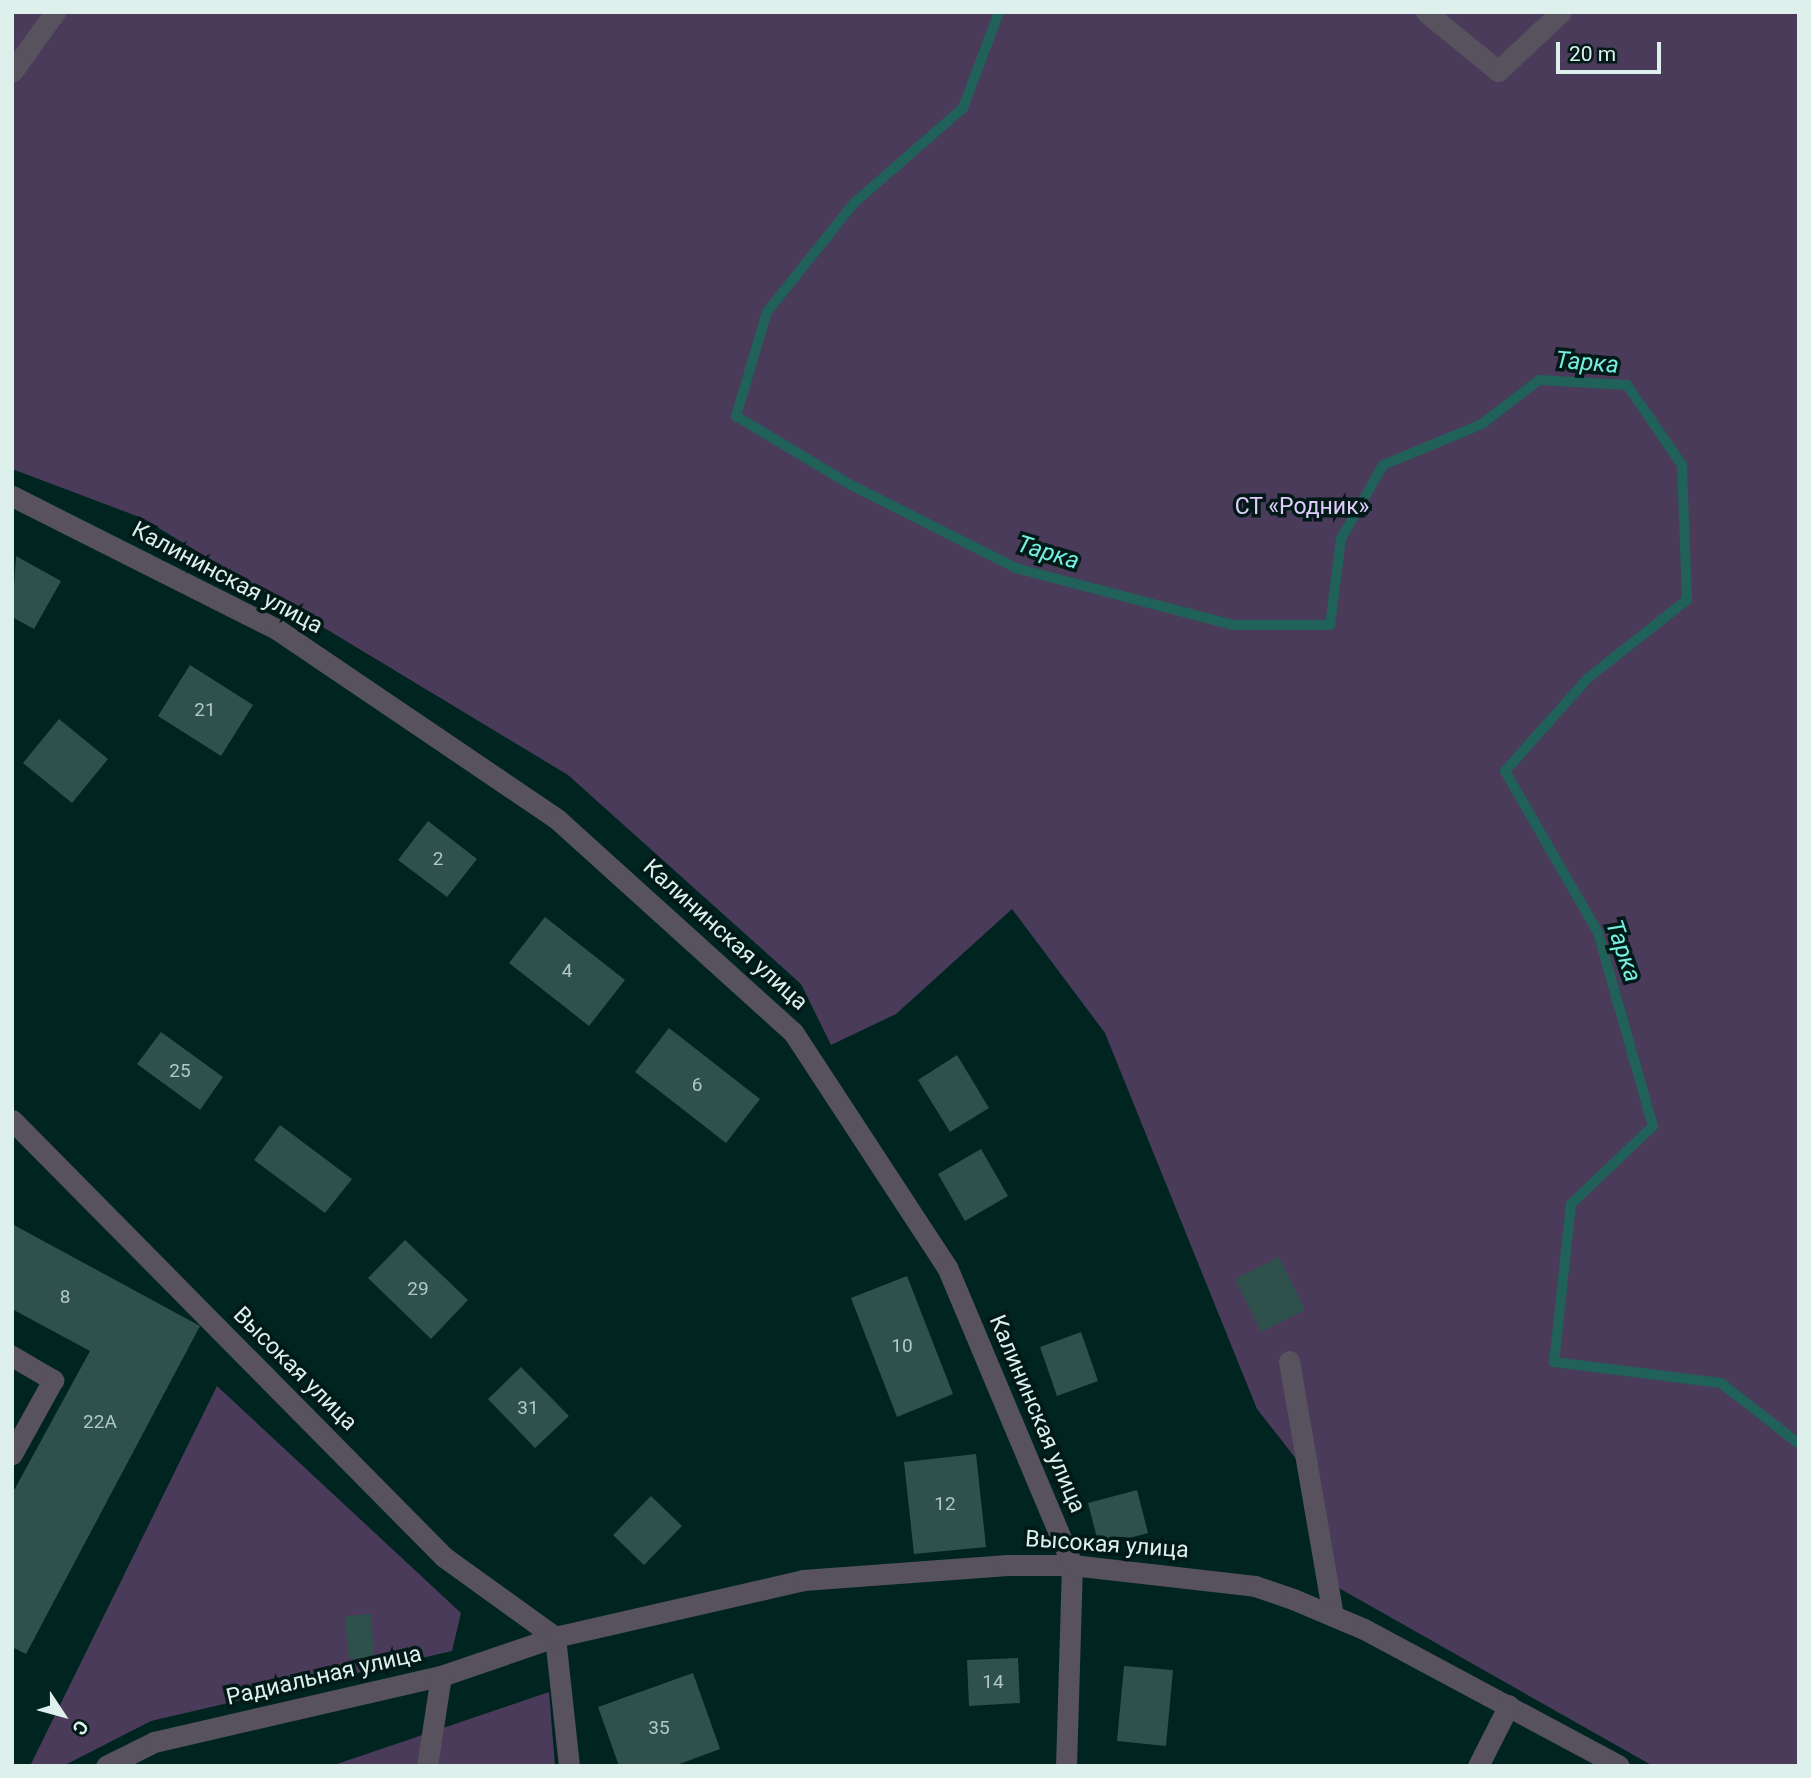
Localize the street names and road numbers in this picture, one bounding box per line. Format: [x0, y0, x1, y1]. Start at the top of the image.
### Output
street label: Калининская улица [127, 516, 327, 640]
street label: Калининская улица [637, 854, 813, 1016]
street label: Высокая улица [227, 1301, 363, 1437]
street label: Калининская улица [983, 1311, 1091, 1517]
street label: Высокая улица [1024, 1526, 1190, 1564]
street label: Радиальная улица [224, 1640, 424, 1712]

